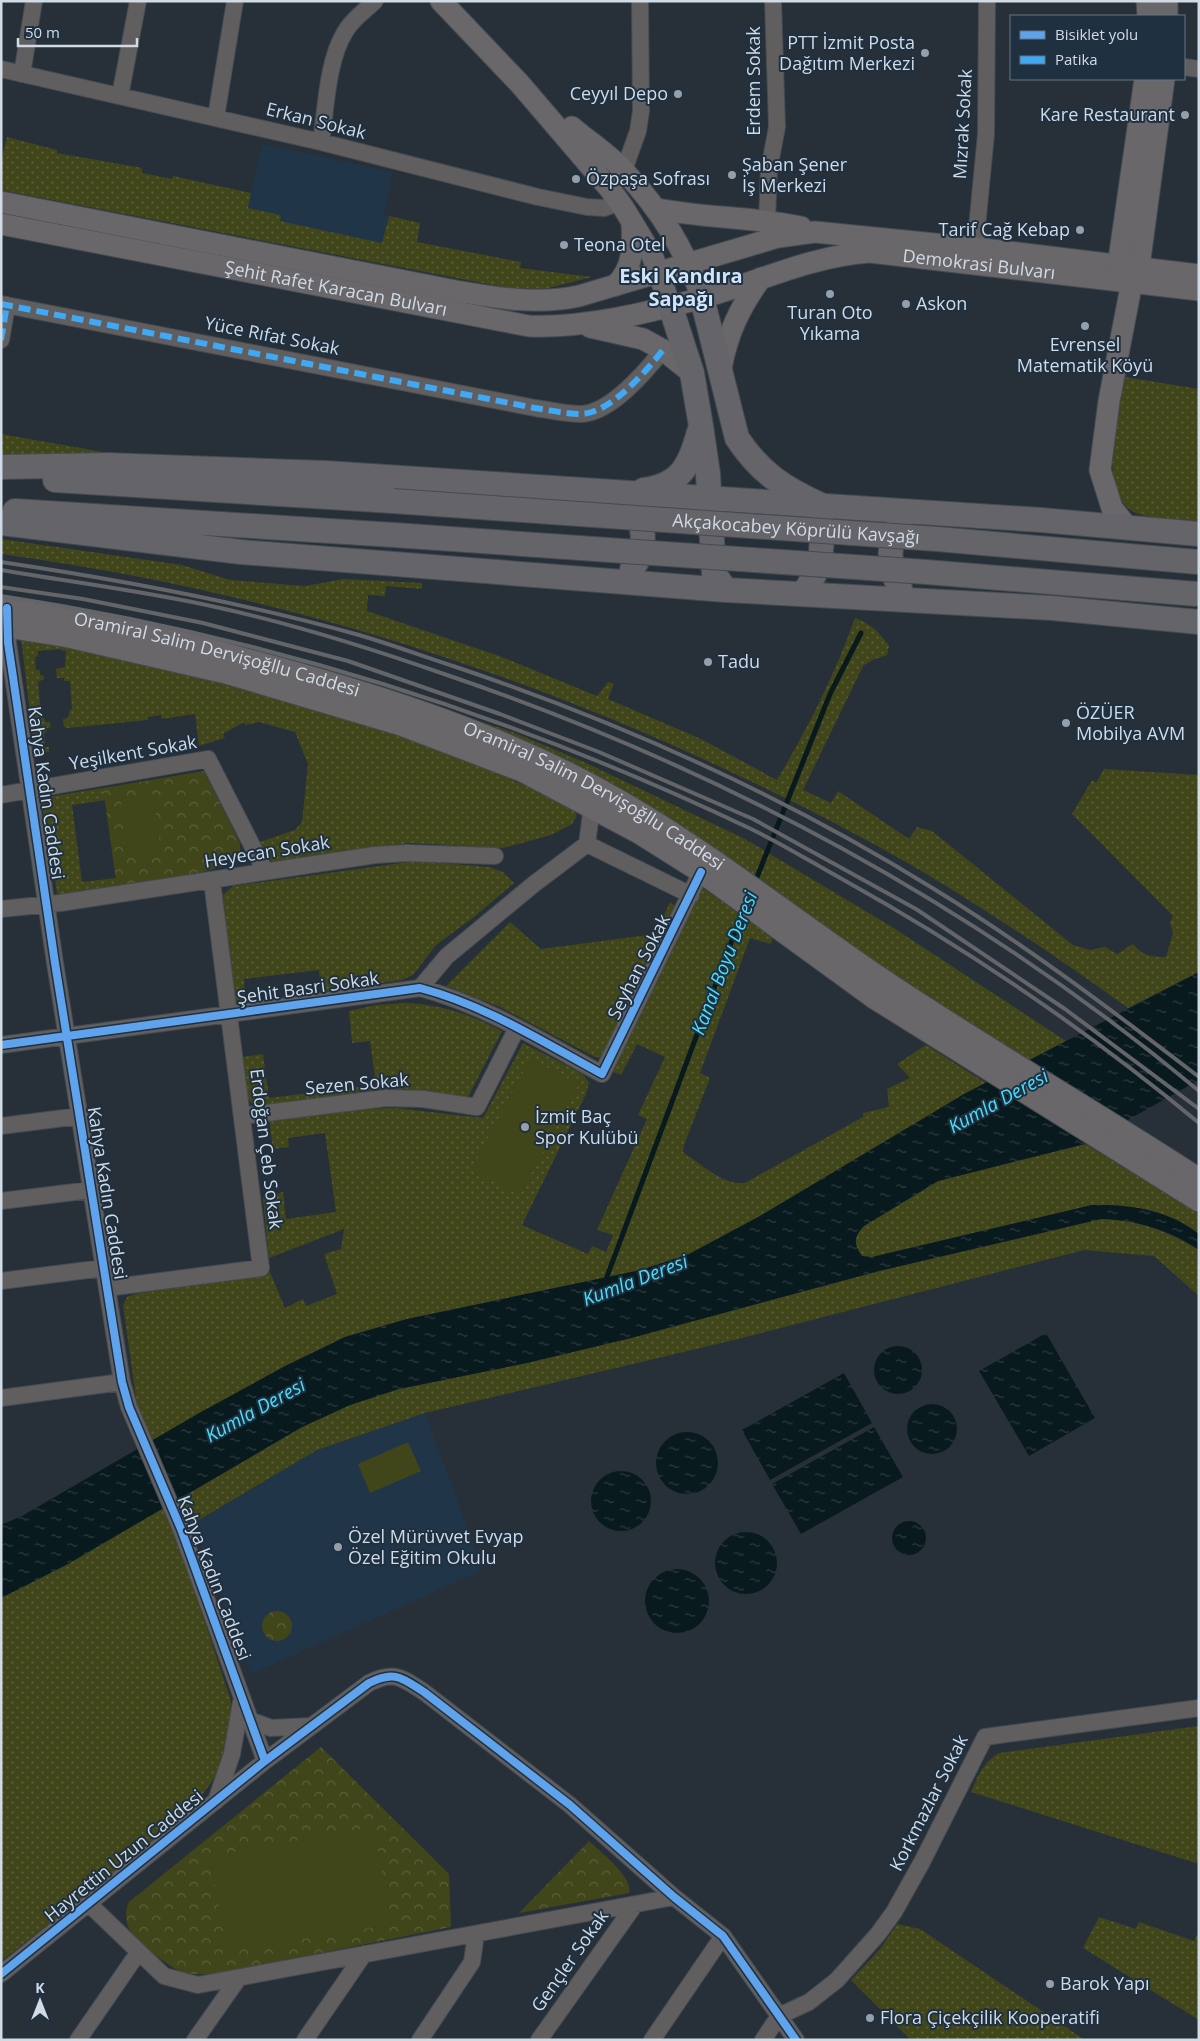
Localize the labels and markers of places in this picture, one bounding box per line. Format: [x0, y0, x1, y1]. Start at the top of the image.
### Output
place label: PTT İzmit Posta Dağıtım Merkezi [779, 30, 915, 75]
marker: PTT İzmit Posta Dağıtım Merkezi [919, 47, 931, 59]
place label: Ceyyıl Depo [570, 81, 668, 105]
marker: Ceyyıl Depo [672, 88, 684, 100]
place label: Kare Restaurant [1040, 102, 1175, 126]
marker: Kare Restaurant [1179, 109, 1191, 121]
place label: Şaban Şener İş Merkezi [742, 152, 848, 197]
place label: Özpaşa Sofrası [586, 166, 710, 190]
marker: Şaban Şener İş Merkezi [726, 169, 738, 181]
marker: Özpaşa Sofrası [570, 173, 582, 185]
place label: Tarif Cağ Kebap [939, 217, 1070, 241]
marker: Tarif Cağ Kebap [1074, 224, 1086, 236]
place label: Teona Otel [574, 232, 666, 256]
marker: Teona Otel [558, 239, 570, 251]
marker: Turan Oto Yıkama [824, 288, 836, 300]
place label: Askon [916, 291, 967, 315]
marker: Askon [900, 298, 912, 310]
place label: Turan Oto Yıkama [787, 300, 873, 345]
marker: Evrensel Matematik Köyü [1079, 320, 1091, 332]
place label: Evrensel Matematik Köyü [1017, 332, 1153, 377]
place label: Tadu [718, 649, 760, 673]
marker: Tadu [702, 656, 714, 668]
place label: ÖZÜER Mobilya AVM [1076, 700, 1185, 745]
marker: ÖZÜER Mobilya AVM [1060, 717, 1072, 729]
place label: İzmit Baç Spor Kulübü [535, 1104, 638, 1149]
marker: İzmit Baç Spor Kulübü [519, 1121, 531, 1133]
place label: Özel Mürüvvet Evyap Özel Eğitim Okulu [348, 1524, 524, 1569]
marker: Özel Mürüvvet Evyap Özel Eğitim Okulu [332, 1541, 344, 1553]
place label: Barok Yapı [1060, 1971, 1150, 1995]
marker: Barok Yapı [1044, 1978, 1056, 1990]
place label: Flora Çiçekçilik Kooperatifi [880, 2005, 1100, 2029]
marker: Flora Çiçekçilik Kooperatifi [864, 2012, 876, 2024]

